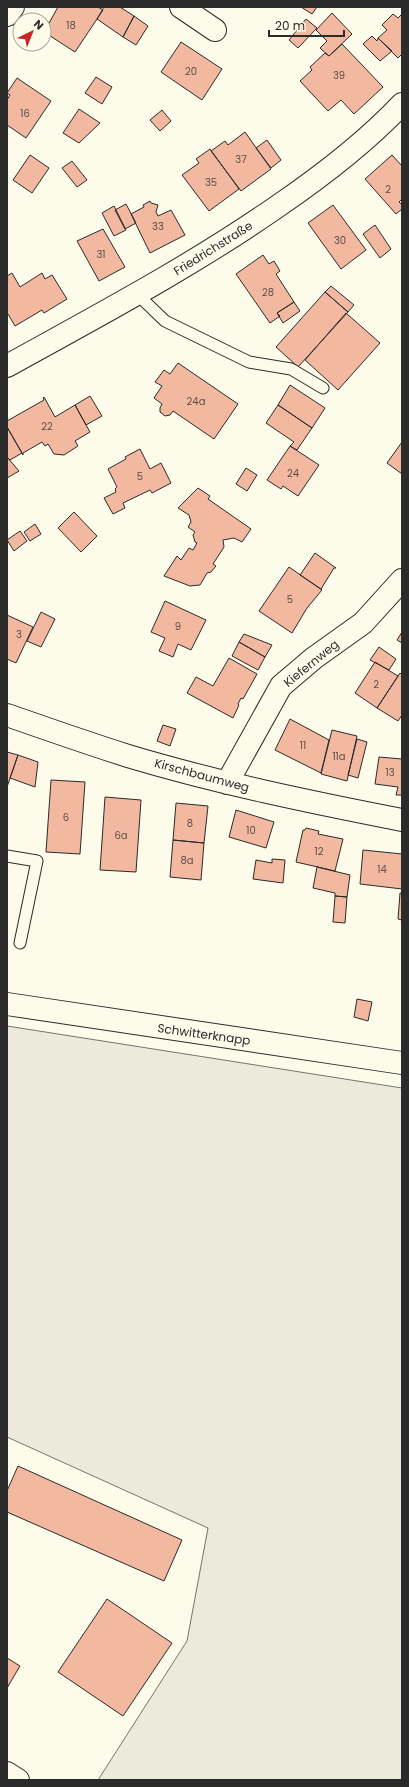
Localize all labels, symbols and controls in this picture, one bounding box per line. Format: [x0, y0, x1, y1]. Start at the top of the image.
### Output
north arrow [12, 12, 52, 52]
scale bar [269, 12, 344, 38]
text: N [30, 16, 47, 33]
text: 20 m [275, 17, 305, 34]
house number: 18 [66, 18, 76, 33]
house number: 20 [185, 64, 197, 79]
house number: 39 [333, 68, 345, 83]
house number: 16 [20, 106, 30, 121]
house number: 37 [235, 152, 247, 167]
house number: 35 [205, 175, 217, 190]
house number: 2 [385, 182, 391, 197]
street label: Friedrichstraße [170, 217, 256, 279]
house number: 33 [152, 219, 164, 234]
house number: 30 [334, 233, 346, 248]
house number: 31 [96, 247, 106, 262]
house number: 28 [262, 285, 274, 300]
house number: 24a [187, 394, 205, 409]
house number: 22 [41, 419, 53, 434]
house number: 24 [287, 466, 299, 481]
house number: 5 [137, 469, 143, 484]
house number: 5 [287, 592, 293, 607]
house number: 9 [175, 619, 181, 634]
house number: 3 [16, 627, 22, 642]
street label: Kiefernweg [280, 635, 342, 691]
house number: 2 [373, 677, 379, 692]
house number: 11 [300, 738, 306, 753]
house number: 11a [332, 749, 346, 764]
street label: Kirschbaumweg [153, 754, 251, 796]
house number: 13 [385, 765, 395, 780]
house number: 6 [63, 810, 69, 825]
house number: 8 [187, 816, 193, 831]
house number: 10 [246, 823, 256, 838]
house number: 6a [114, 828, 128, 843]
house number: 12 [315, 844, 324, 859]
house number: 8a [180, 853, 194, 868]
house number: 14 [377, 862, 387, 877]
street label: Schwitterknapp [156, 1019, 252, 1049]

